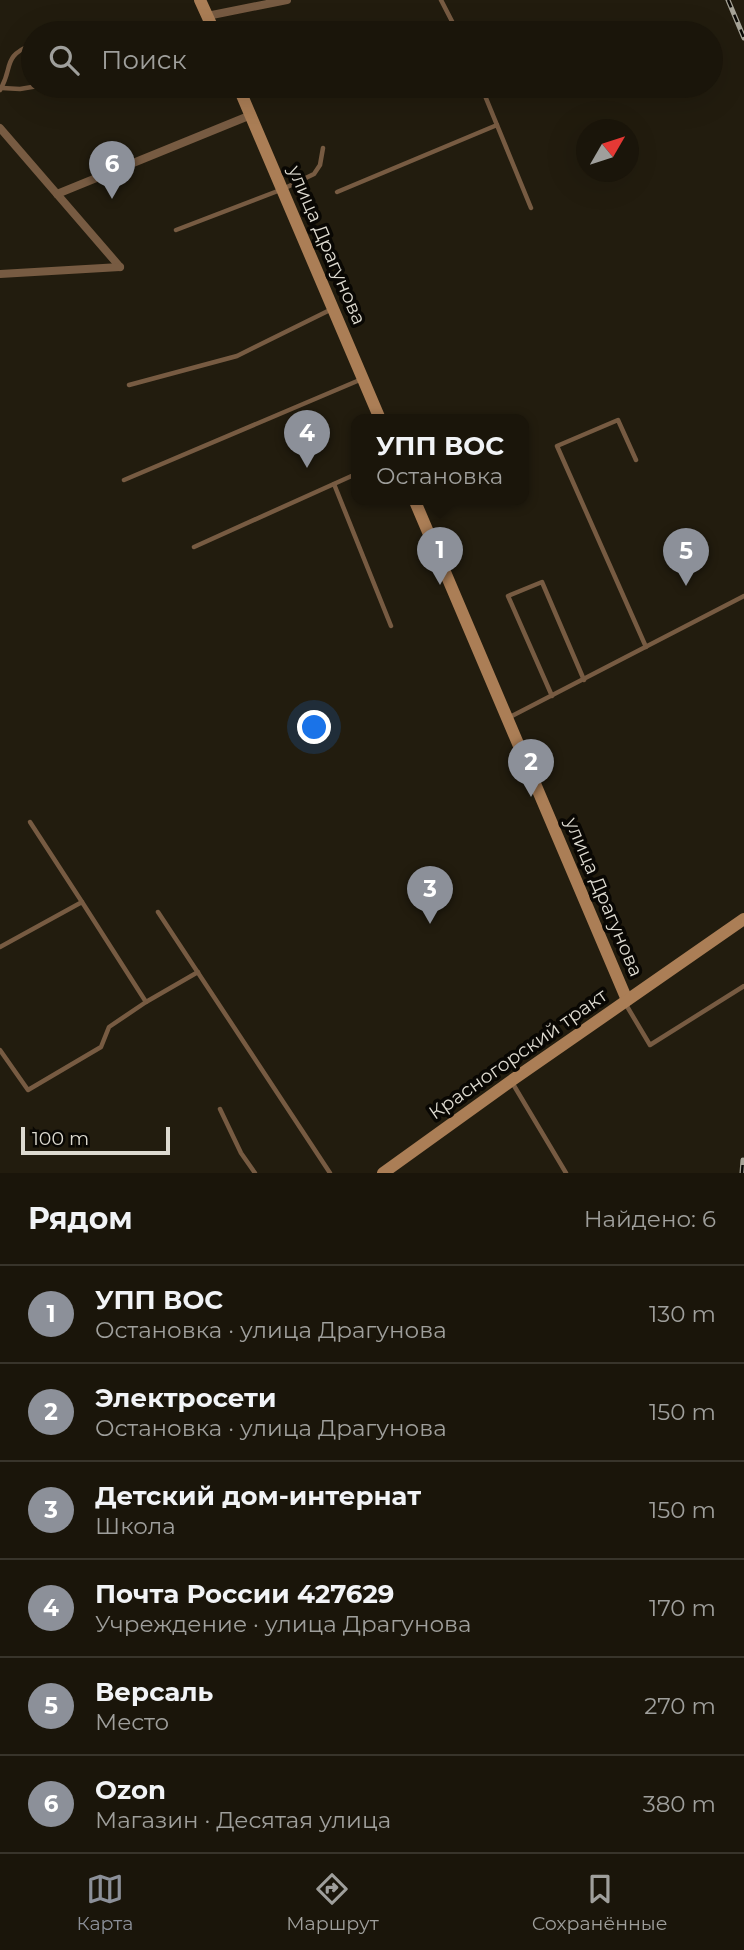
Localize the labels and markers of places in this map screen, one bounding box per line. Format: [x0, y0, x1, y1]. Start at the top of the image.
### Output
pin: 6 [89, 141, 135, 199]
pin: 4 [284, 410, 330, 468]
pin: 1 [417, 527, 463, 585]
pin: 5 [663, 528, 709, 586]
pin: 2 [508, 739, 554, 797]
pin: 3 [407, 866, 453, 924]

